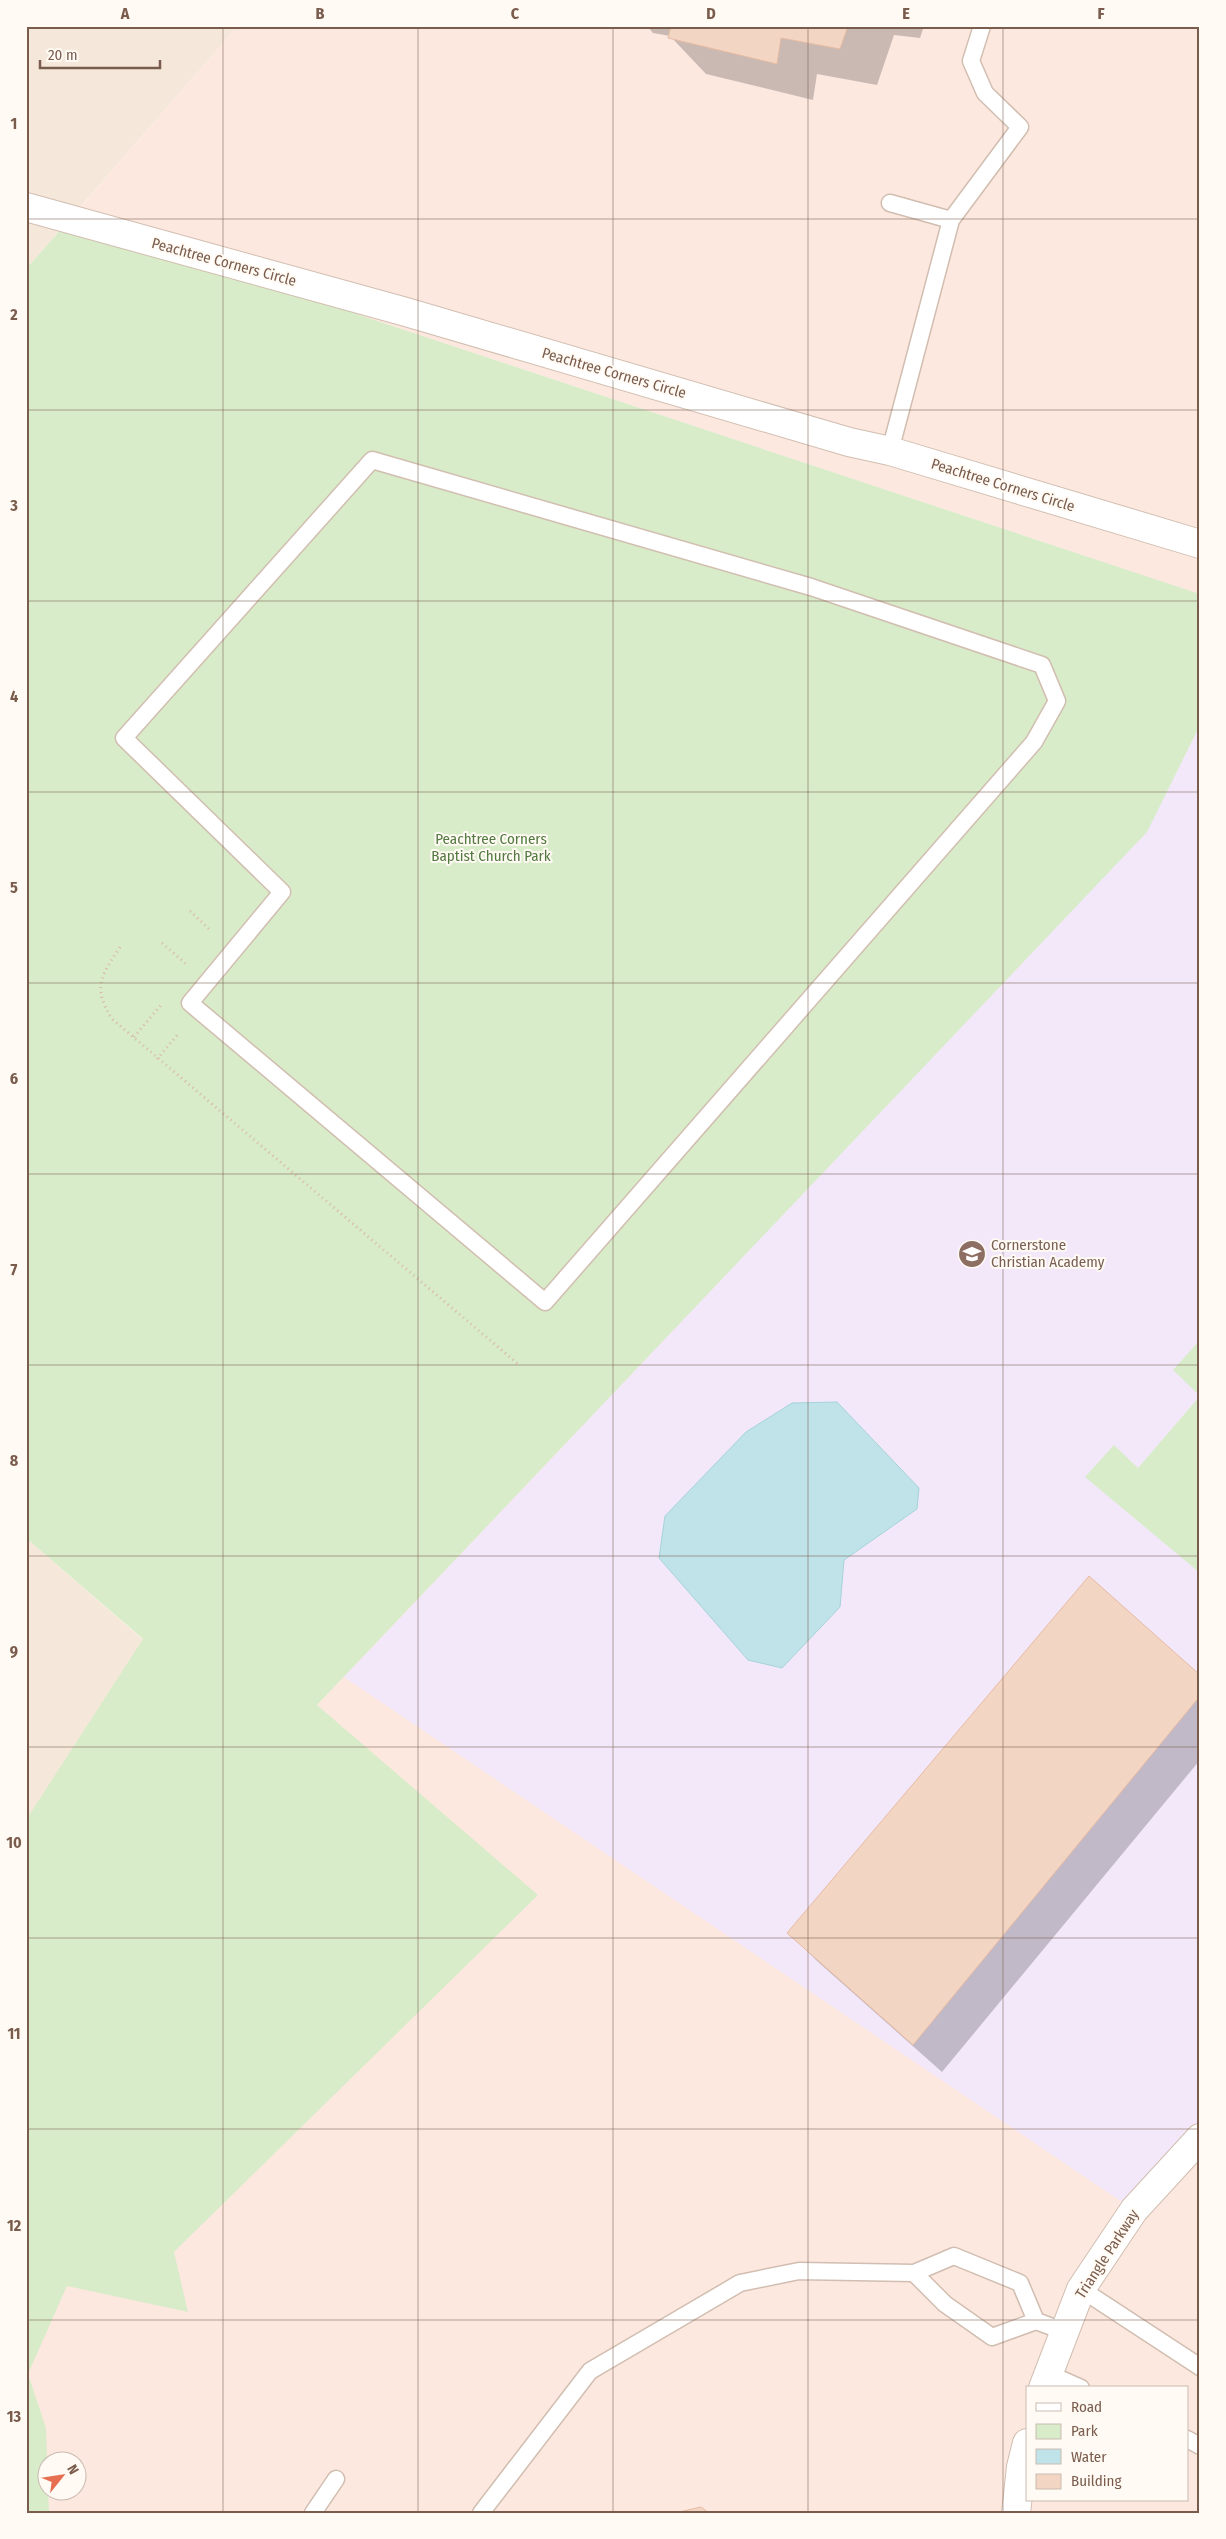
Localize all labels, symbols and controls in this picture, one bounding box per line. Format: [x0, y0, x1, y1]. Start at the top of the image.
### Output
text: A [120, 4, 130, 23]
text: B [316, 4, 325, 23]
text: C [511, 4, 520, 23]
text: D [706, 4, 716, 23]
text: E [902, 4, 910, 23]
text: F [1097, 4, 1105, 23]
scale bar [40, 38, 160, 70]
text: 20 m [48, 46, 78, 64]
text: 1 [11, 114, 17, 133]
street label: Peachtree Corners Circle [150, 234, 298, 290]
text: 2 [9, 305, 18, 324]
street label: Peachtree Corners Circle [540, 344, 688, 402]
street label: Peachtree Corners Circle [929, 455, 1077, 515]
text: 3 [9, 496, 18, 515]
text: 4 [10, 687, 18, 706]
park label: Peachtree Corners Baptist Church Park [431, 830, 551, 865]
text: 5 [10, 878, 18, 897]
text: 6 [10, 1069, 18, 1088]
place label: Cornerstone Christian Academy [991, 1236, 1105, 1271]
school or university icon: Cornerstone Christian Academy [957, 1239, 987, 1269]
text: 7 [11, 1260, 18, 1279]
text: 8 [10, 1451, 19, 1470]
text: 9 [10, 1642, 18, 1661]
text: 10 [6, 1833, 22, 1852]
text: 11 [7, 2024, 21, 2043]
street label: Triangle Parkway [1071, 2206, 1143, 2302]
text: 12 [7, 2216, 22, 2235]
legend [1026, 2386, 1188, 2502]
text: Road [1071, 2398, 1102, 2416]
text: 13 [7, 2407, 22, 2426]
text: Park [1071, 2422, 1098, 2440]
text: Water [1071, 2448, 1107, 2466]
north arrow [38, 2452, 88, 2502]
text: N [63, 2462, 82, 2478]
text: Building [1071, 2472, 1122, 2490]

